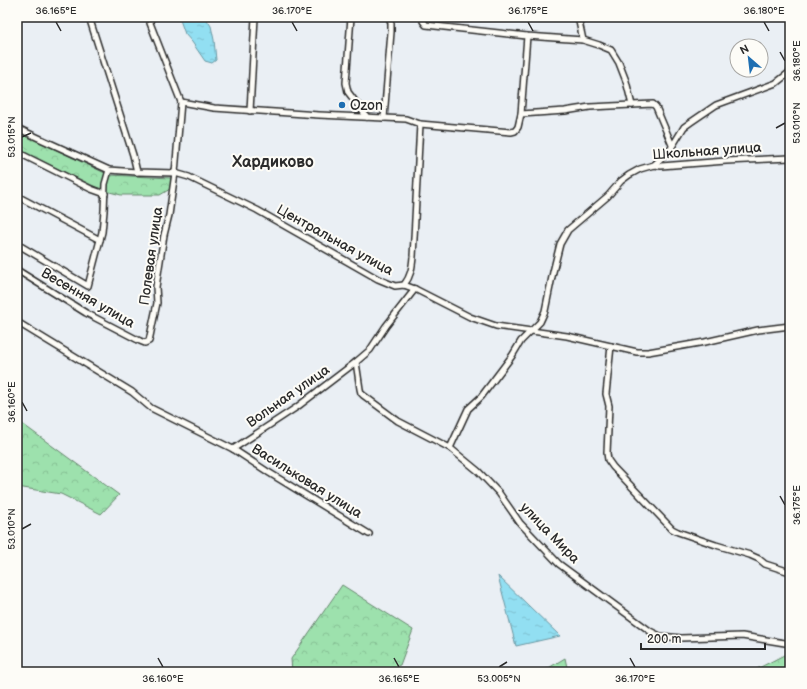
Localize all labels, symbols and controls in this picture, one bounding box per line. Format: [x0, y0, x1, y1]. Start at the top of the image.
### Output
text: 36.165°E [36, 5, 77, 17]
text: 36.170°E [272, 5, 312, 17]
text: 36.175°E [508, 5, 548, 17]
text: 36.180°E [744, 5, 785, 17]
north arrow [729, 38, 769, 78]
text: 36.180°E [791, 40, 803, 82]
text: N [738, 42, 751, 57]
place label: Ozon [350, 97, 383, 114]
marker: Ozon [337, 100, 347, 110]
text: 53.010°N [791, 102, 803, 144]
text: 53.015°N [6, 116, 18, 158]
street label: Школьная улица [652, 139, 763, 163]
district label: Хардиково [231, 153, 314, 172]
street label: Центральная улица [274, 201, 397, 279]
street label: Полевая улица [136, 205, 166, 306]
street label: Весенняя улица [38, 264, 138, 332]
street label: Вольная улица [243, 361, 333, 431]
text: 36.160°E [6, 381, 18, 423]
street label: Васильковая улица [249, 440, 366, 522]
text: 36.175°E [791, 485, 803, 525]
street label: улица Мира [517, 499, 584, 568]
text: 53.010°N [6, 508, 18, 550]
scale bar [641, 625, 765, 651]
text: 200 m [647, 632, 681, 647]
text: 36.160°E [142, 673, 184, 685]
text: 36.165°E [379, 673, 420, 685]
text: 53.005°N [477, 673, 521, 685]
text: 36.170°E [615, 673, 655, 685]

